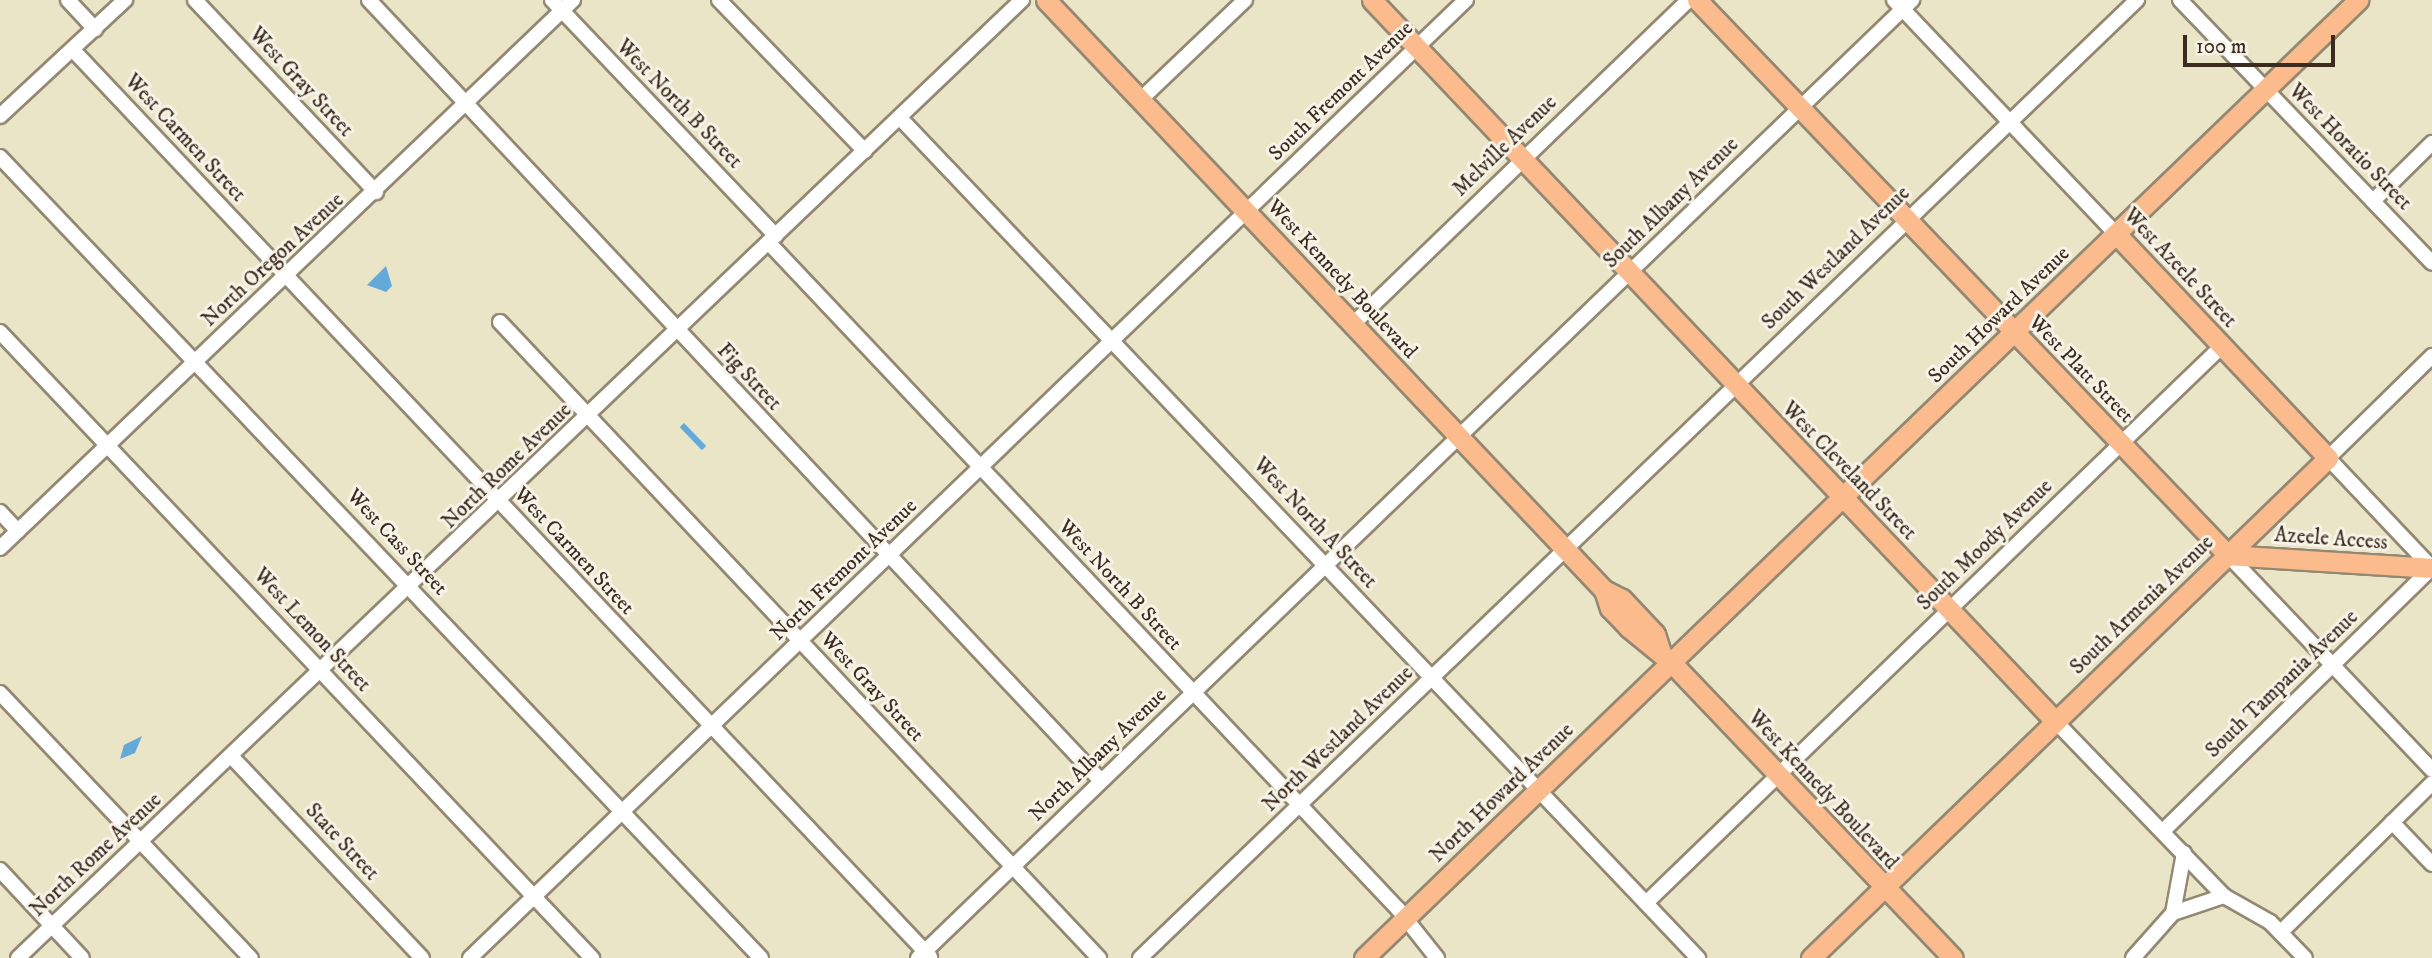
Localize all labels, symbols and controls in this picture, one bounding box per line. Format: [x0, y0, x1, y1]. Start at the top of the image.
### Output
street label: South Fremont Avenue [1264, 16, 1418, 166]
scale bar [2187, 21, 2339, 65]
street label: West Gray Street [244, 22, 358, 142]
street label: West North B Street [611, 34, 747, 174]
text: 100 m [2196, 34, 2247, 60]
street label: West Carmen Street [119, 69, 251, 207]
street label: West Horatio Street [2283, 79, 2417, 215]
street label: Melville Avenue [1448, 90, 1562, 202]
street label: South Albany Avenue [1598, 132, 1744, 274]
street label: South Westland Avenue [1757, 181, 1915, 335]
street label: North Oregon Avenue [197, 188, 349, 332]
street label: West Kennedy Boulevard [1262, 194, 1422, 364]
street label: West Azeele Street [2118, 203, 2242, 333]
street label: South Howard Avenue [1923, 241, 2075, 389]
street label: West Platt Street [2023, 310, 2139, 428]
street label: Fig Street [712, 338, 786, 416]
street label: West Cleveland Street [1776, 397, 1922, 545]
street label: North Rome Avenue [437, 398, 577, 534]
street label: West North A Street [1248, 452, 1382, 594]
street label: South Moody Avenue [1912, 474, 2058, 616]
street label: West Carmen Street [508, 482, 640, 620]
street label: West Cass Street [341, 484, 453, 600]
street label: North Fremont Avenue [766, 494, 922, 646]
street label: West North B Street [1053, 514, 1187, 656]
street label: Azeele Access [2274, 522, 2388, 556]
street label: South Armenia Avenue [2065, 530, 2219, 680]
street label: West Lemon Street [248, 563, 376, 697]
street label: South Tampania Avenue [2201, 605, 2363, 763]
street label: West Gray Street [815, 627, 929, 747]
street label: North Westland Avenue [1258, 661, 1418, 817]
street label: North Albany Avenue [1024, 683, 1172, 827]
street label: West Kennedy Boulevard [1743, 705, 1903, 875]
street label: North Howard Avenue [1425, 718, 1579, 868]
street label: North Rome Avenue [25, 788, 167, 922]
street label: State Street [300, 798, 384, 886]

